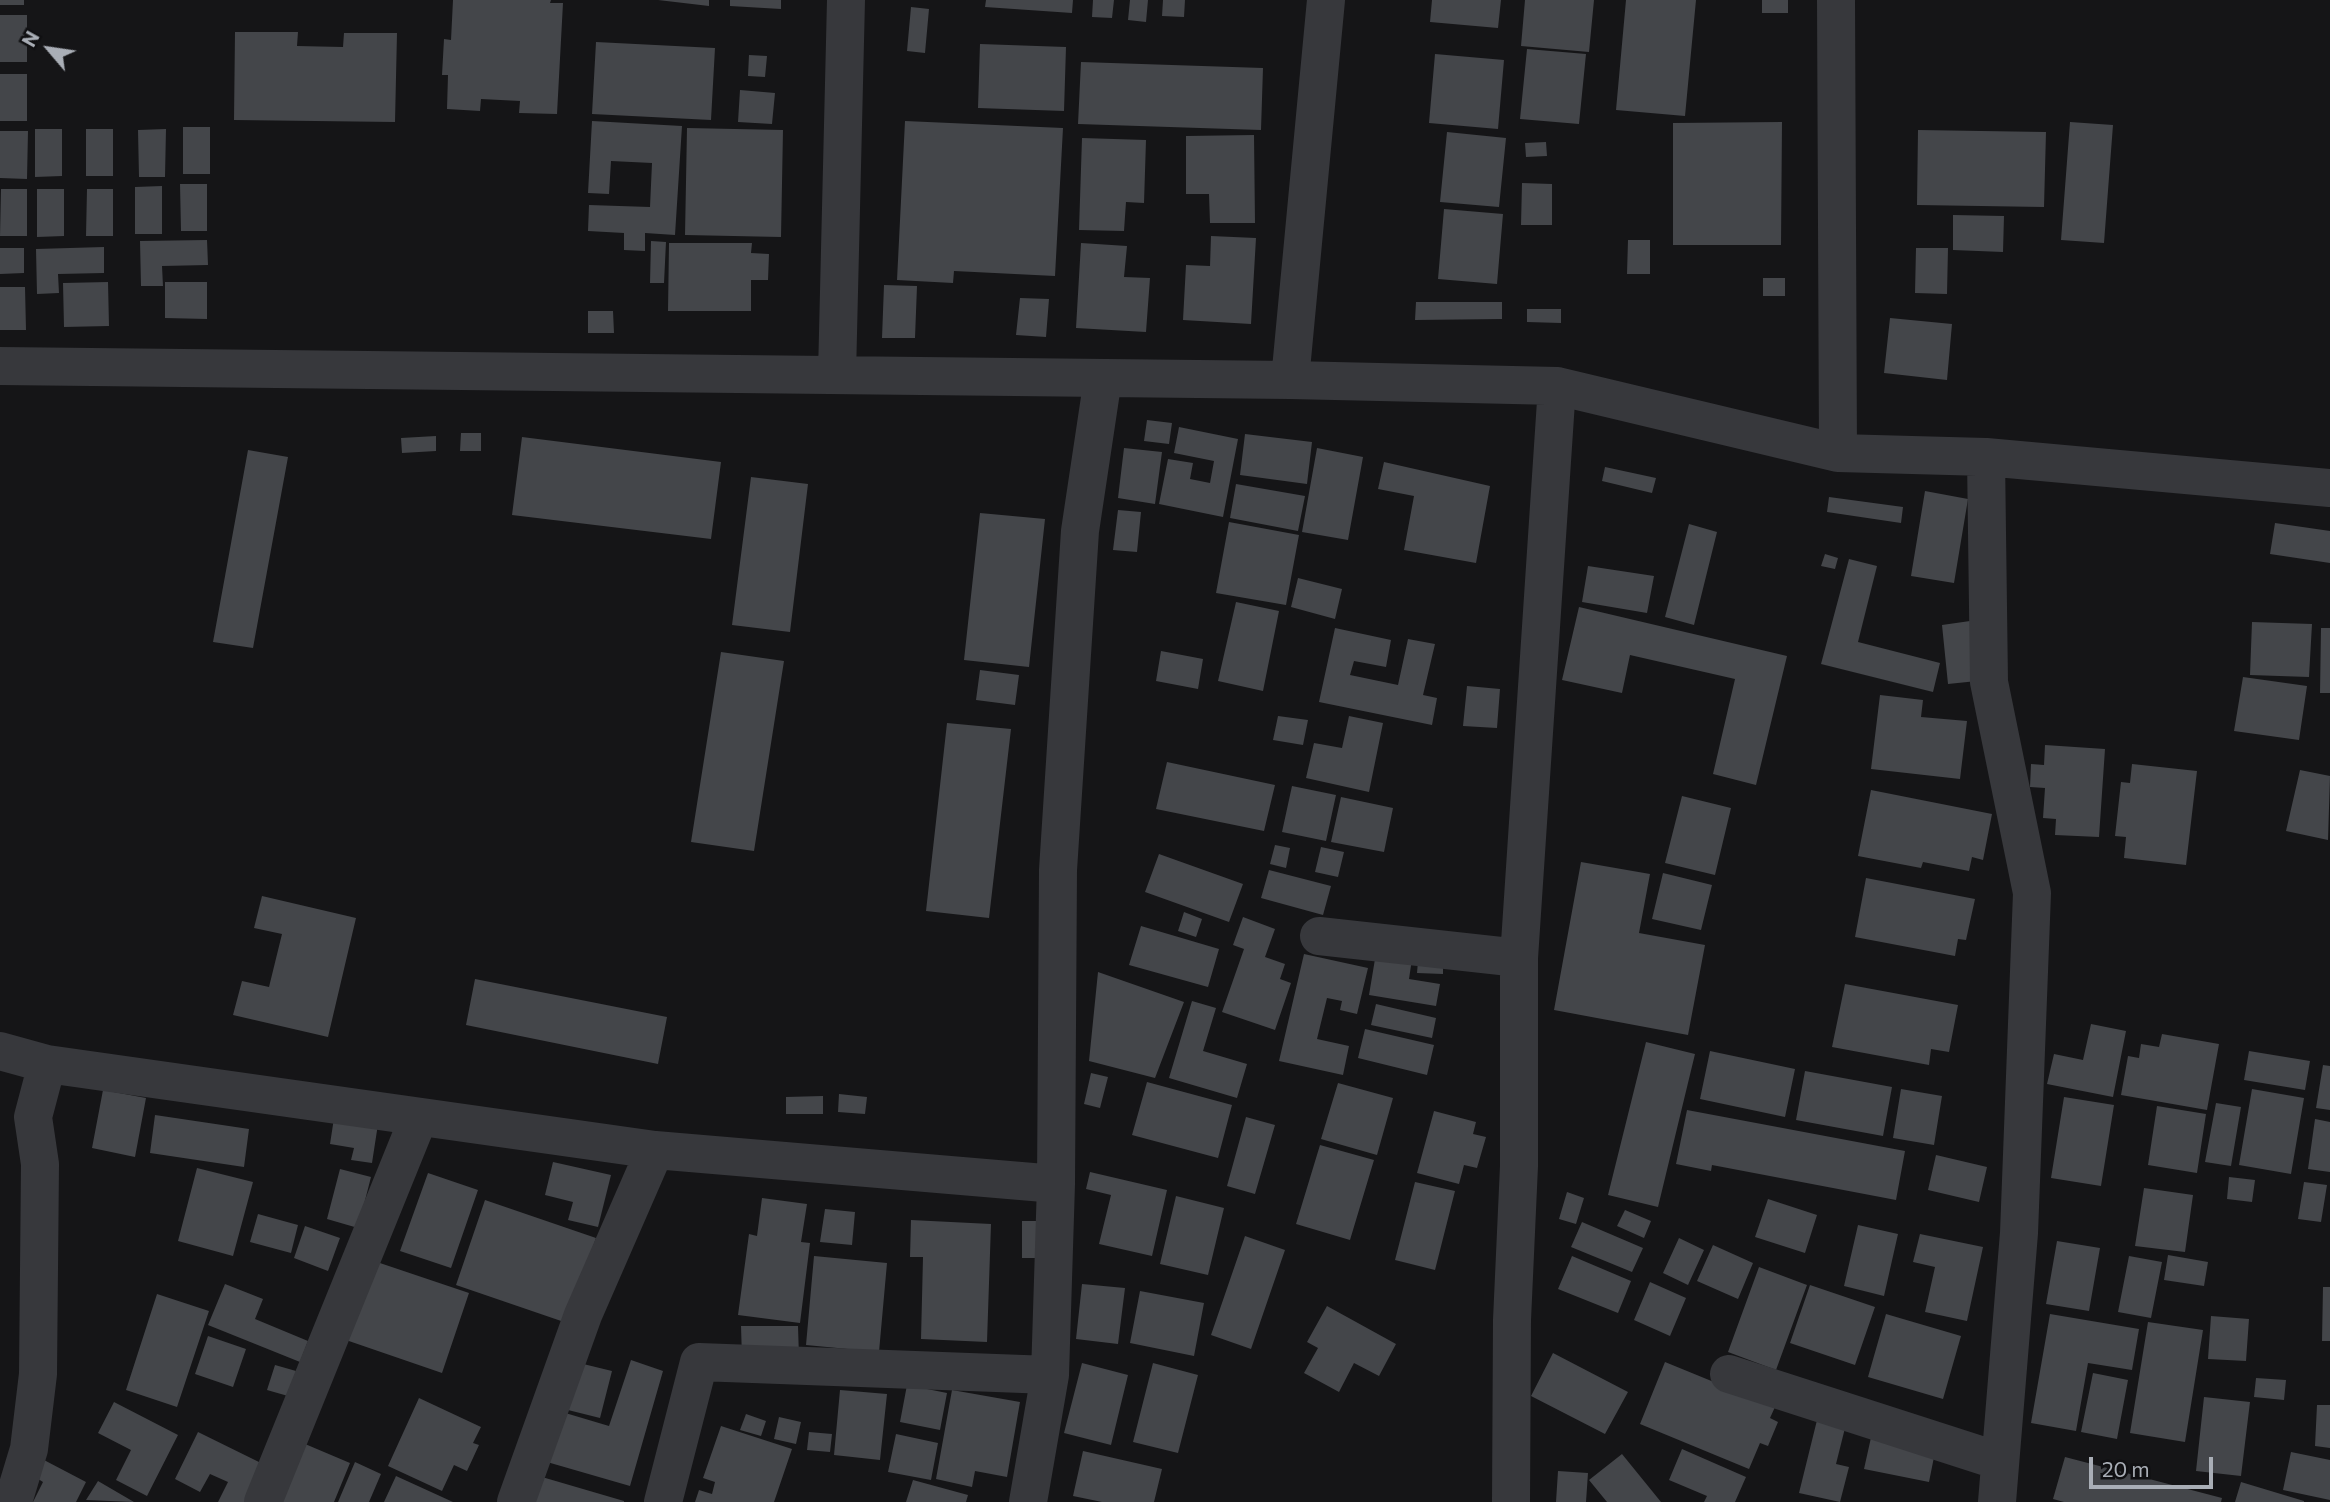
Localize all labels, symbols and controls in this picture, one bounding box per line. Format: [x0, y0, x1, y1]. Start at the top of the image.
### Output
north arrow [14, 14, 84, 84]
text: N [17, 27, 44, 50]
scale bar [2092, 1442, 2216, 1486]
text: 20 m [2102, 1456, 2150, 1481]

